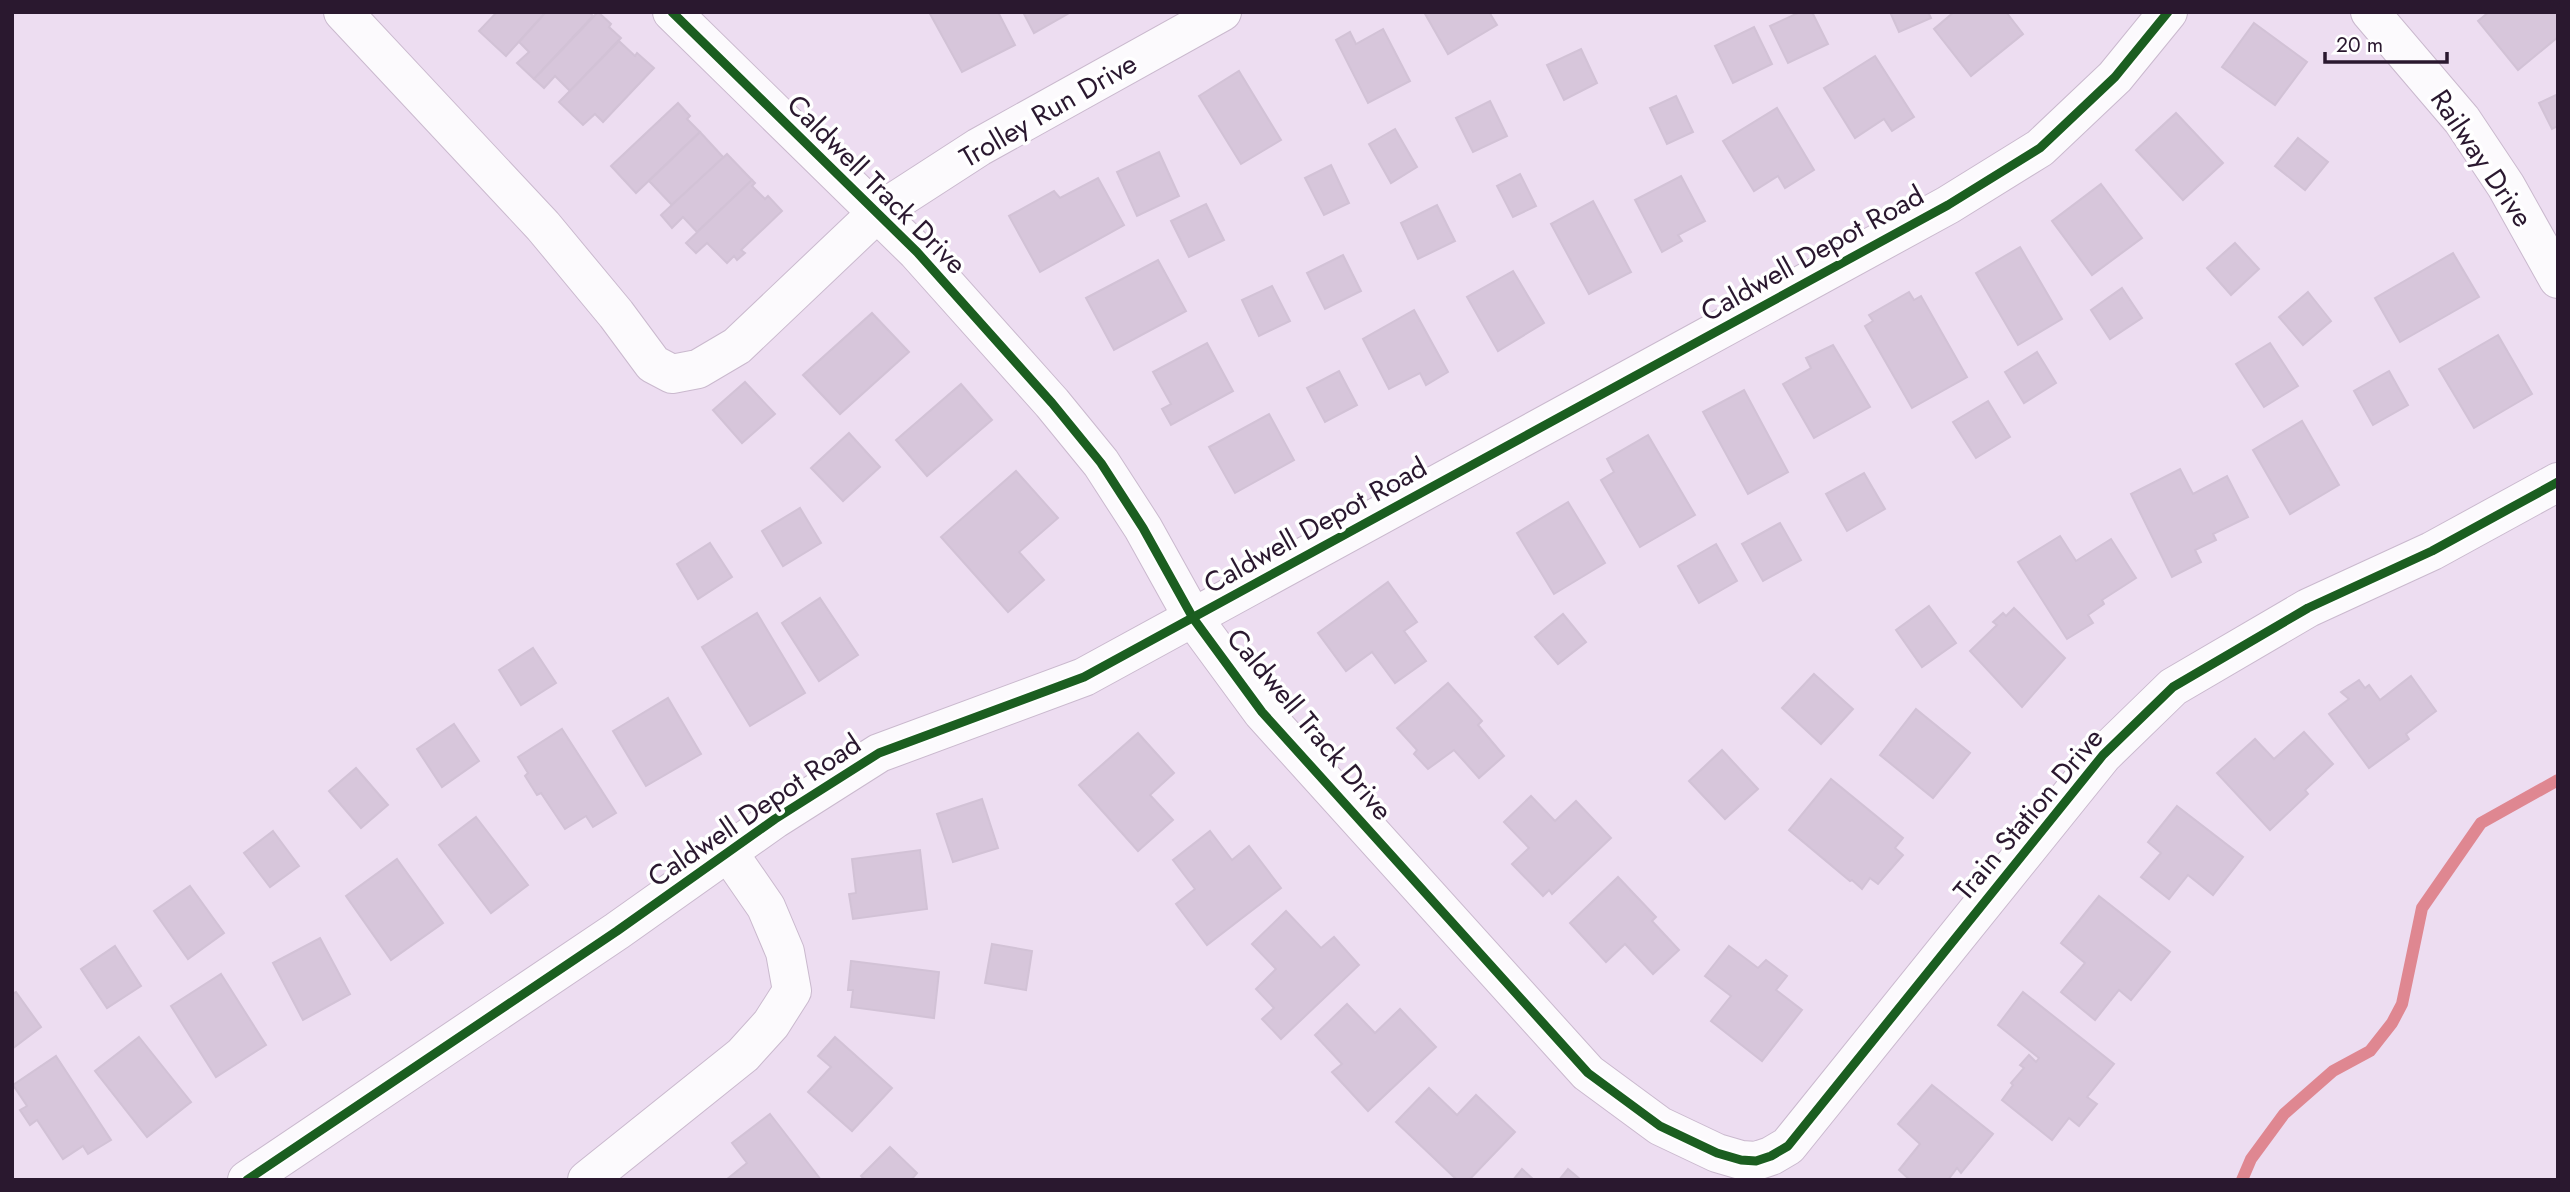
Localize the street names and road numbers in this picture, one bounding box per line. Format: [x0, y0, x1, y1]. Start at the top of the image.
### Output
street label: Trolley Run Drive [952, 43, 1144, 178]
street label: Railway Drive [2420, 81, 2543, 235]
street label: Caldwell Track Drive [777, 85, 976, 284]
street label: Caldwell Depot Road [1693, 175, 1931, 332]
street label: Caldwell Depot Road [1196, 447, 1434, 604]
street label: Caldwell Track Drive [1217, 619, 1402, 829]
street label: Train Station Drive [1944, 719, 2113, 910]
street label: Caldwell Depot Road [639, 724, 869, 897]

